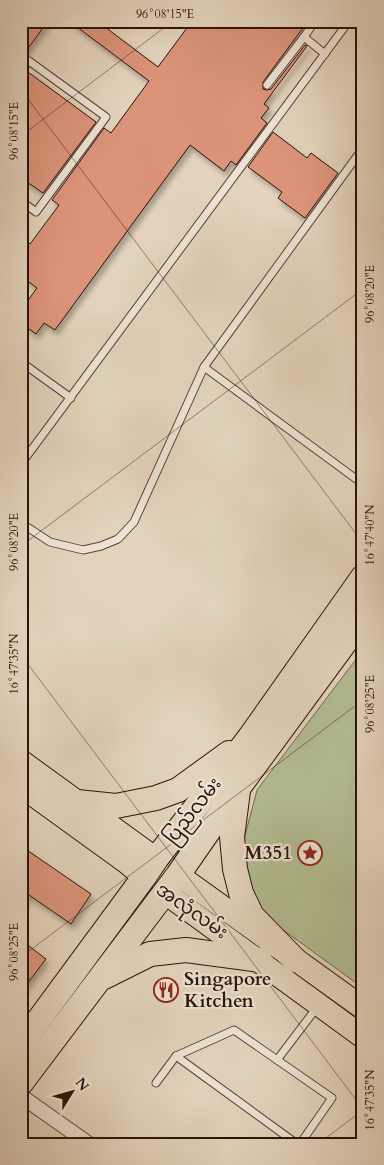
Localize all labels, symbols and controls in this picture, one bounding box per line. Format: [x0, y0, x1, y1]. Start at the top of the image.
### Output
text: 96°08'15"E [136, 6, 194, 22]
text: 96°08'15"E [6, 102, 22, 160]
text: 96°08'20"E [362, 265, 378, 323]
text: 16°47'40"N [362, 504, 378, 565]
text: 96°08'20"E [6, 513, 22, 571]
text: 16°47'35"N [6, 633, 22, 694]
text: 96°08'25"E [362, 675, 378, 733]
street label: ပြည်လမ်း [157, 771, 229, 851]
place label: M351 [244, 840, 292, 866]
place icon: M351 [297, 840, 323, 866]
street label: အလုံလမ်း [149, 875, 234, 948]
text: 96°08'25"E [6, 923, 22, 981]
place label: Singapore Kitchen [184, 966, 271, 1014]
restaurant icon: Singapore Kitchen [153, 977, 179, 1003]
north arrow [48, 1068, 98, 1118]
text: 16°47'35"N [362, 1069, 378, 1130]
text: N [71, 1074, 93, 1095]

